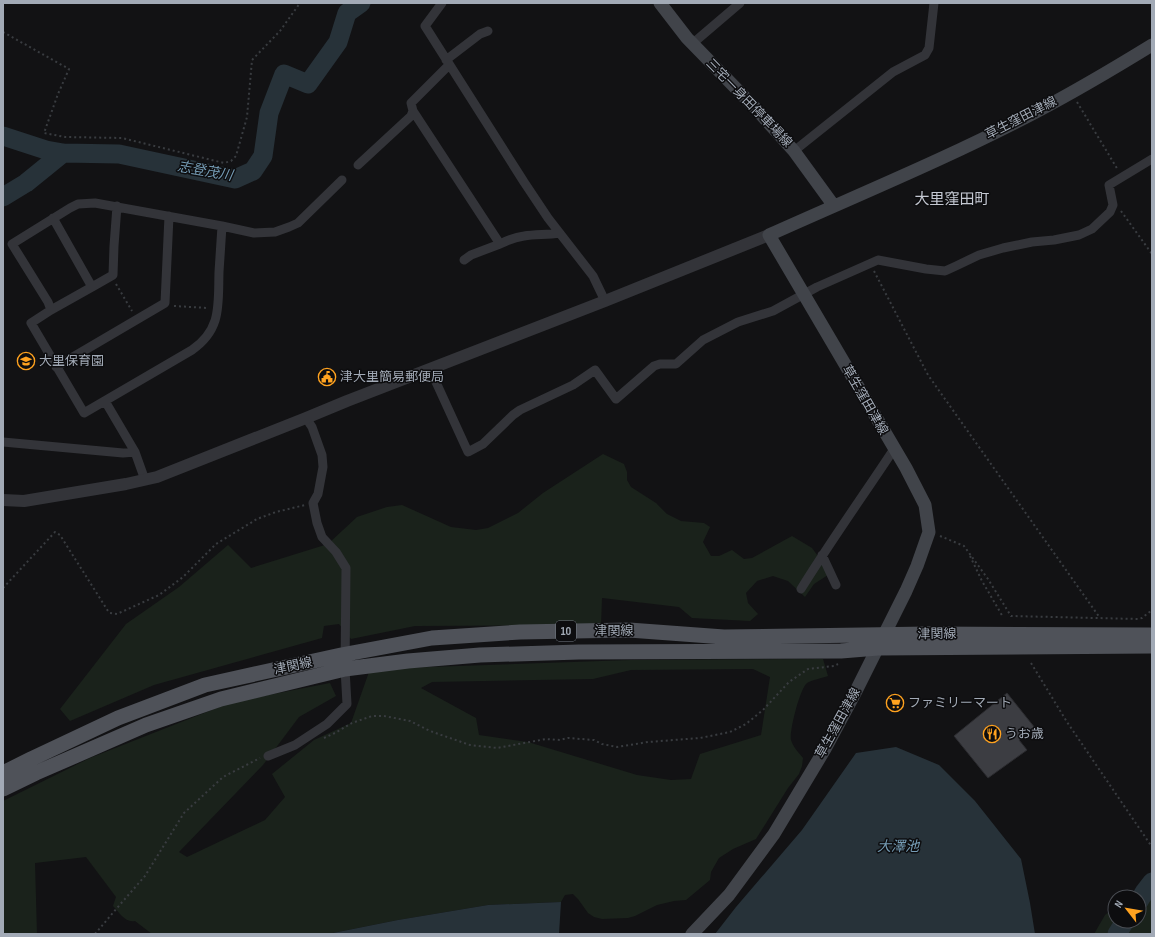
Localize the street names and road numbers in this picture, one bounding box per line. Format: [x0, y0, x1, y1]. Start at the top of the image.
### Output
street label: 三宅一身田停車場線 [703, 55, 795, 151]
street label: 草生窪田津線 [983, 93, 1059, 143]
street label: 草生窪田津線 [839, 362, 891, 438]
road number: 10 [556, 621, 576, 641]
street label: 津関線 [594, 623, 634, 639]
street label: 津関線 [917, 626, 957, 642]
street label: 津関線 [272, 654, 314, 678]
street label: 草生窪田津線 [812, 685, 864, 761]

